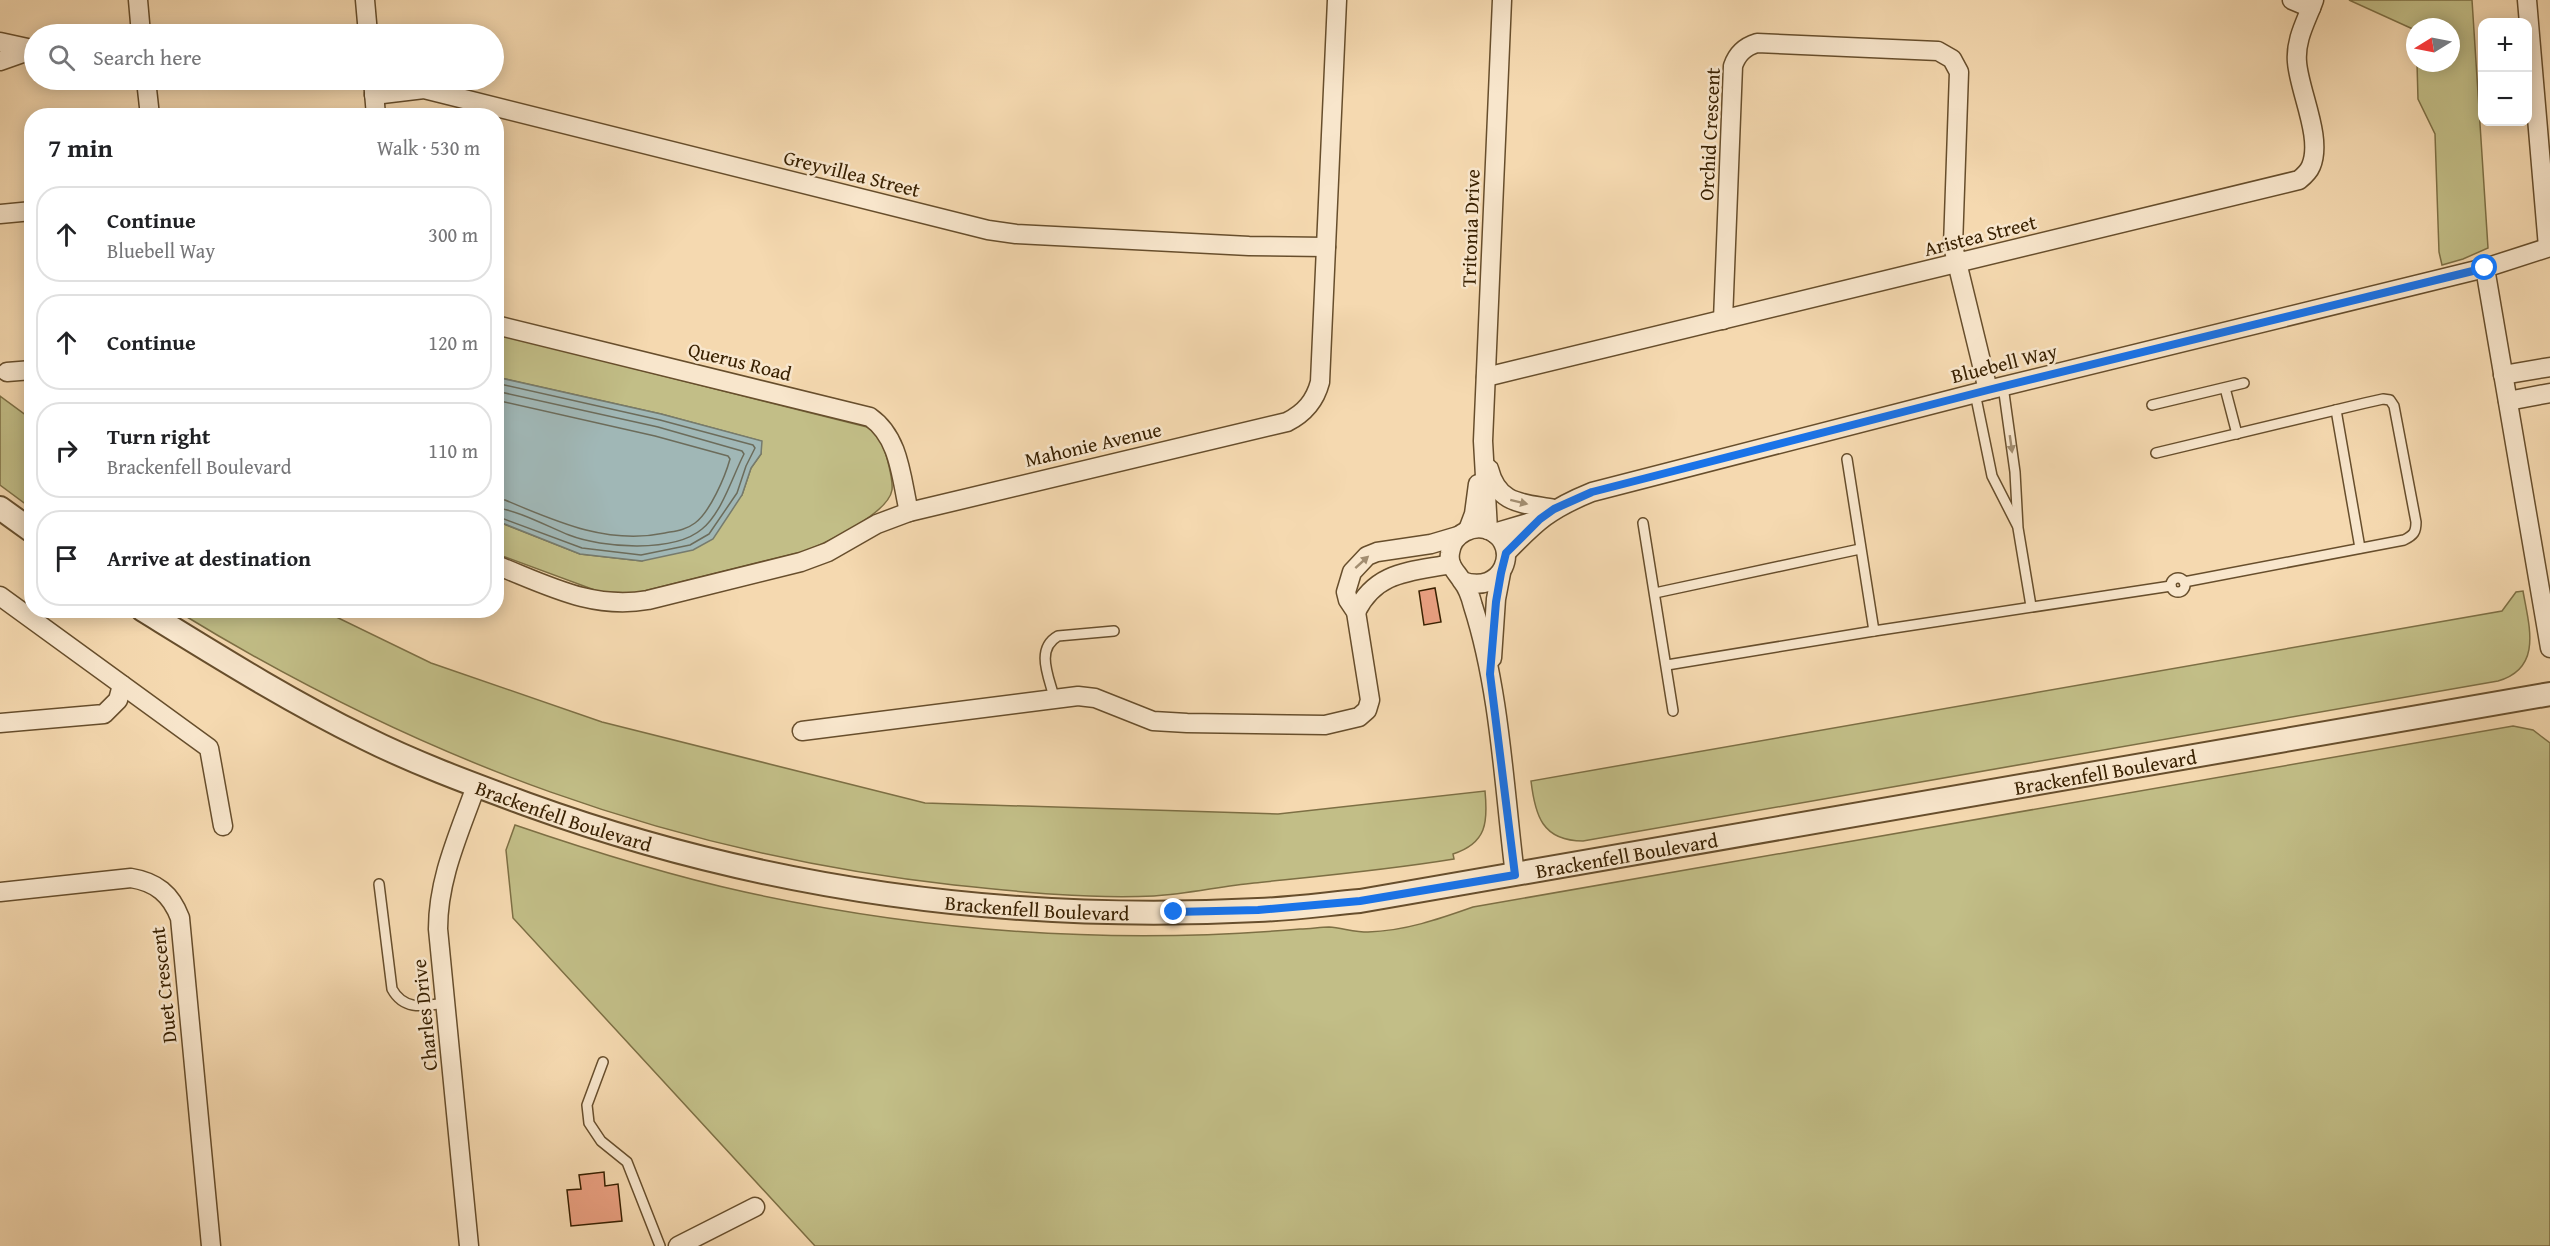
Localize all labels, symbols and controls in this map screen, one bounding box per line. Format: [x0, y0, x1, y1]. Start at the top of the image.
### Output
north arrow [2406, 18, 2460, 72]
map controls [2478, 18, 2532, 126]
button: + [2478, 18, 2532, 72]
search box [24, 24, 504, 90]
icon: search [45, 41, 78, 74]
text: Search here [93, 41, 202, 73]
street label: Orchid Crescent [1691, 67, 1727, 201]
button: − [2478, 72, 2532, 126]
text: 7 min [48, 128, 113, 167]
text: Walk · 530 m [377, 133, 480, 162]
street label: Greyvillea Street [781, 142, 923, 204]
street label: Tritonia Drive [1453, 169, 1487, 287]
text: Continue [107, 204, 196, 236]
street label: Aristea Street [1921, 207, 2039, 263]
icon: ahead [50, 218, 83, 251]
text: 300 m [428, 220, 478, 249]
text: Bluebell Way [107, 236, 215, 265]
route start [2471, 254, 2497, 280]
icon: ahead [50, 326, 83, 359]
text: Continue [107, 326, 196, 358]
text: 120 m [428, 328, 478, 357]
street label: Querus Road [685, 334, 795, 388]
street label: Bluebell Way [1948, 336, 2060, 390]
street label: Mahonie Avenue [1022, 414, 1164, 474]
text: Turn right [107, 420, 210, 452]
icon: right [50, 434, 83, 467]
one-way arrow [2006, 435, 2015, 454]
text: 110 m [428, 436, 478, 465]
text: Brackenfell Boulevard [107, 452, 291, 481]
one-way arrow [1510, 498, 1528, 507]
icon: arrive [50, 542, 83, 575]
text: Arrive at destination [107, 542, 311, 574]
one-way arrow [1354, 556, 1369, 569]
street label: Brackenfell Boulevard [2012, 741, 2199, 801]
street label: Brackenfell Boulevard [472, 772, 656, 858]
street label: Brackenfell Boulevard [1533, 824, 1720, 885]
street label: Brackenfell Boulevard [944, 887, 1130, 927]
route end [1160, 898, 1186, 924]
street label: Duet Crescent [142, 926, 184, 1044]
street label: Charles Drive [404, 958, 444, 1072]

